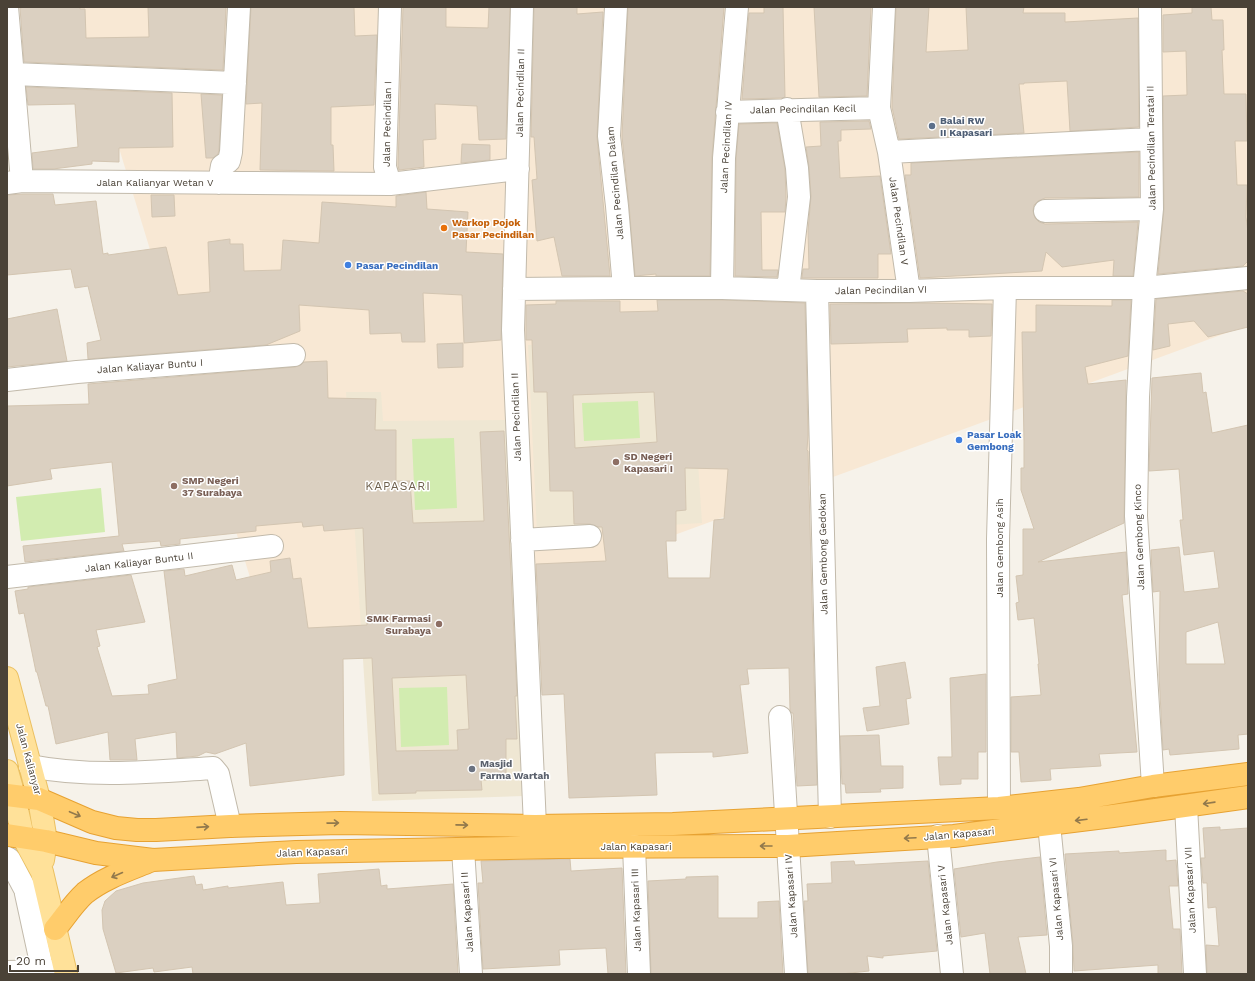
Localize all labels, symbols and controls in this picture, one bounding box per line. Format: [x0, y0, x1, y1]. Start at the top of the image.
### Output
street label: Jalan Pecindilan II [514, 48, 526, 138]
street label: Jalan Pecindilan I [381, 81, 393, 167]
street label: Jalan Pecindilan Teratai II [1144, 86, 1158, 210]
street label: Jalan Pecindilan IV [718, 100, 734, 193]
street label: Jalan Pecindilan Kecil [750, 103, 856, 115]
place label: Balai RW II Kapasari [940, 115, 992, 138]
marker: Balai RW II Kapasari [927, 121, 937, 131]
street label: Jalan Pecindilan Dalam [605, 126, 625, 240]
street label: Jalan Pecindilan V [887, 176, 911, 266]
street label: Jalan Kalianyar Wetan V [96, 177, 214, 188]
place label: Warkop Pojok Pasar Pecindilan [452, 217, 534, 240]
marker: Warkop Pojok Pasar Pecindilan [439, 223, 449, 233]
marker: Pasar Pecindilan [343, 260, 353, 270]
place label: Pasar Pecindilan [356, 260, 438, 271]
street label: Jalan Pecindilan VI [835, 284, 927, 296]
street label: Jalan Kaliayar Buntu I [97, 357, 203, 375]
street label: Jalan Pecindilan II [509, 372, 523, 462]
place label: Pasar Loak Gembong [967, 429, 1022, 452]
marker: Pasar Loak Gembong [954, 435, 964, 445]
place label: SD Negeri Kapasari I [624, 451, 673, 474]
marker: SD Negeri Kapasari I [611, 457, 621, 467]
place label: SMP Negeri 37 Surabaya [182, 475, 242, 498]
district label: KAPASARI [365, 479, 431, 493]
marker: SMP Negeri 37 Surabaya [169, 481, 179, 491]
street label: Jalan Gembong Kinco [1132, 484, 1146, 590]
street label: Jalan Gembong Gedokan [816, 493, 830, 615]
street label: Jalan Gembong Asih [994, 498, 1005, 598]
street label: Jalan Kaliayar Buntu II [84, 550, 194, 574]
place label: SMK Farmasi Surabaya [367, 613, 431, 636]
marker: SMK Farmasi Surabaya [434, 619, 444, 629]
street label: Jalan Kalianyar [14, 722, 44, 796]
place label: Masjid Farma Wartah [480, 758, 550, 781]
marker: Masjid Farma Wartah [467, 764, 477, 774]
one-way arrow [1203, 799, 1216, 806]
one-way arrow [69, 811, 81, 819]
one-way arrow [1075, 816, 1088, 824]
one-way arrow [326, 819, 339, 827]
one-way arrow [455, 821, 468, 829]
one-way arrow [196, 824, 209, 831]
street label: Jalan Kapasari [923, 825, 995, 843]
one-way arrow [904, 834, 917, 842]
street label: Jalan Kapasari [600, 841, 672, 852]
one-way arrow [760, 842, 773, 850]
street label: Jalan Kapasari [276, 845, 348, 859]
street label: Jalan Kapasari VII [1182, 846, 1198, 934]
street label: Jalan Kapasari IV [783, 853, 799, 938]
street label: Jalan Kapasari VI [1047, 857, 1065, 941]
street label: Jalan Kapasari V [935, 864, 955, 946]
street label: Jalan Kapasari III [629, 868, 643, 952]
street label: Jalan Kapasari II [459, 871, 475, 953]
one-way arrow [111, 872, 123, 879]
scale bar [10, 947, 78, 973]
text: 20 m [16, 954, 46, 968]

